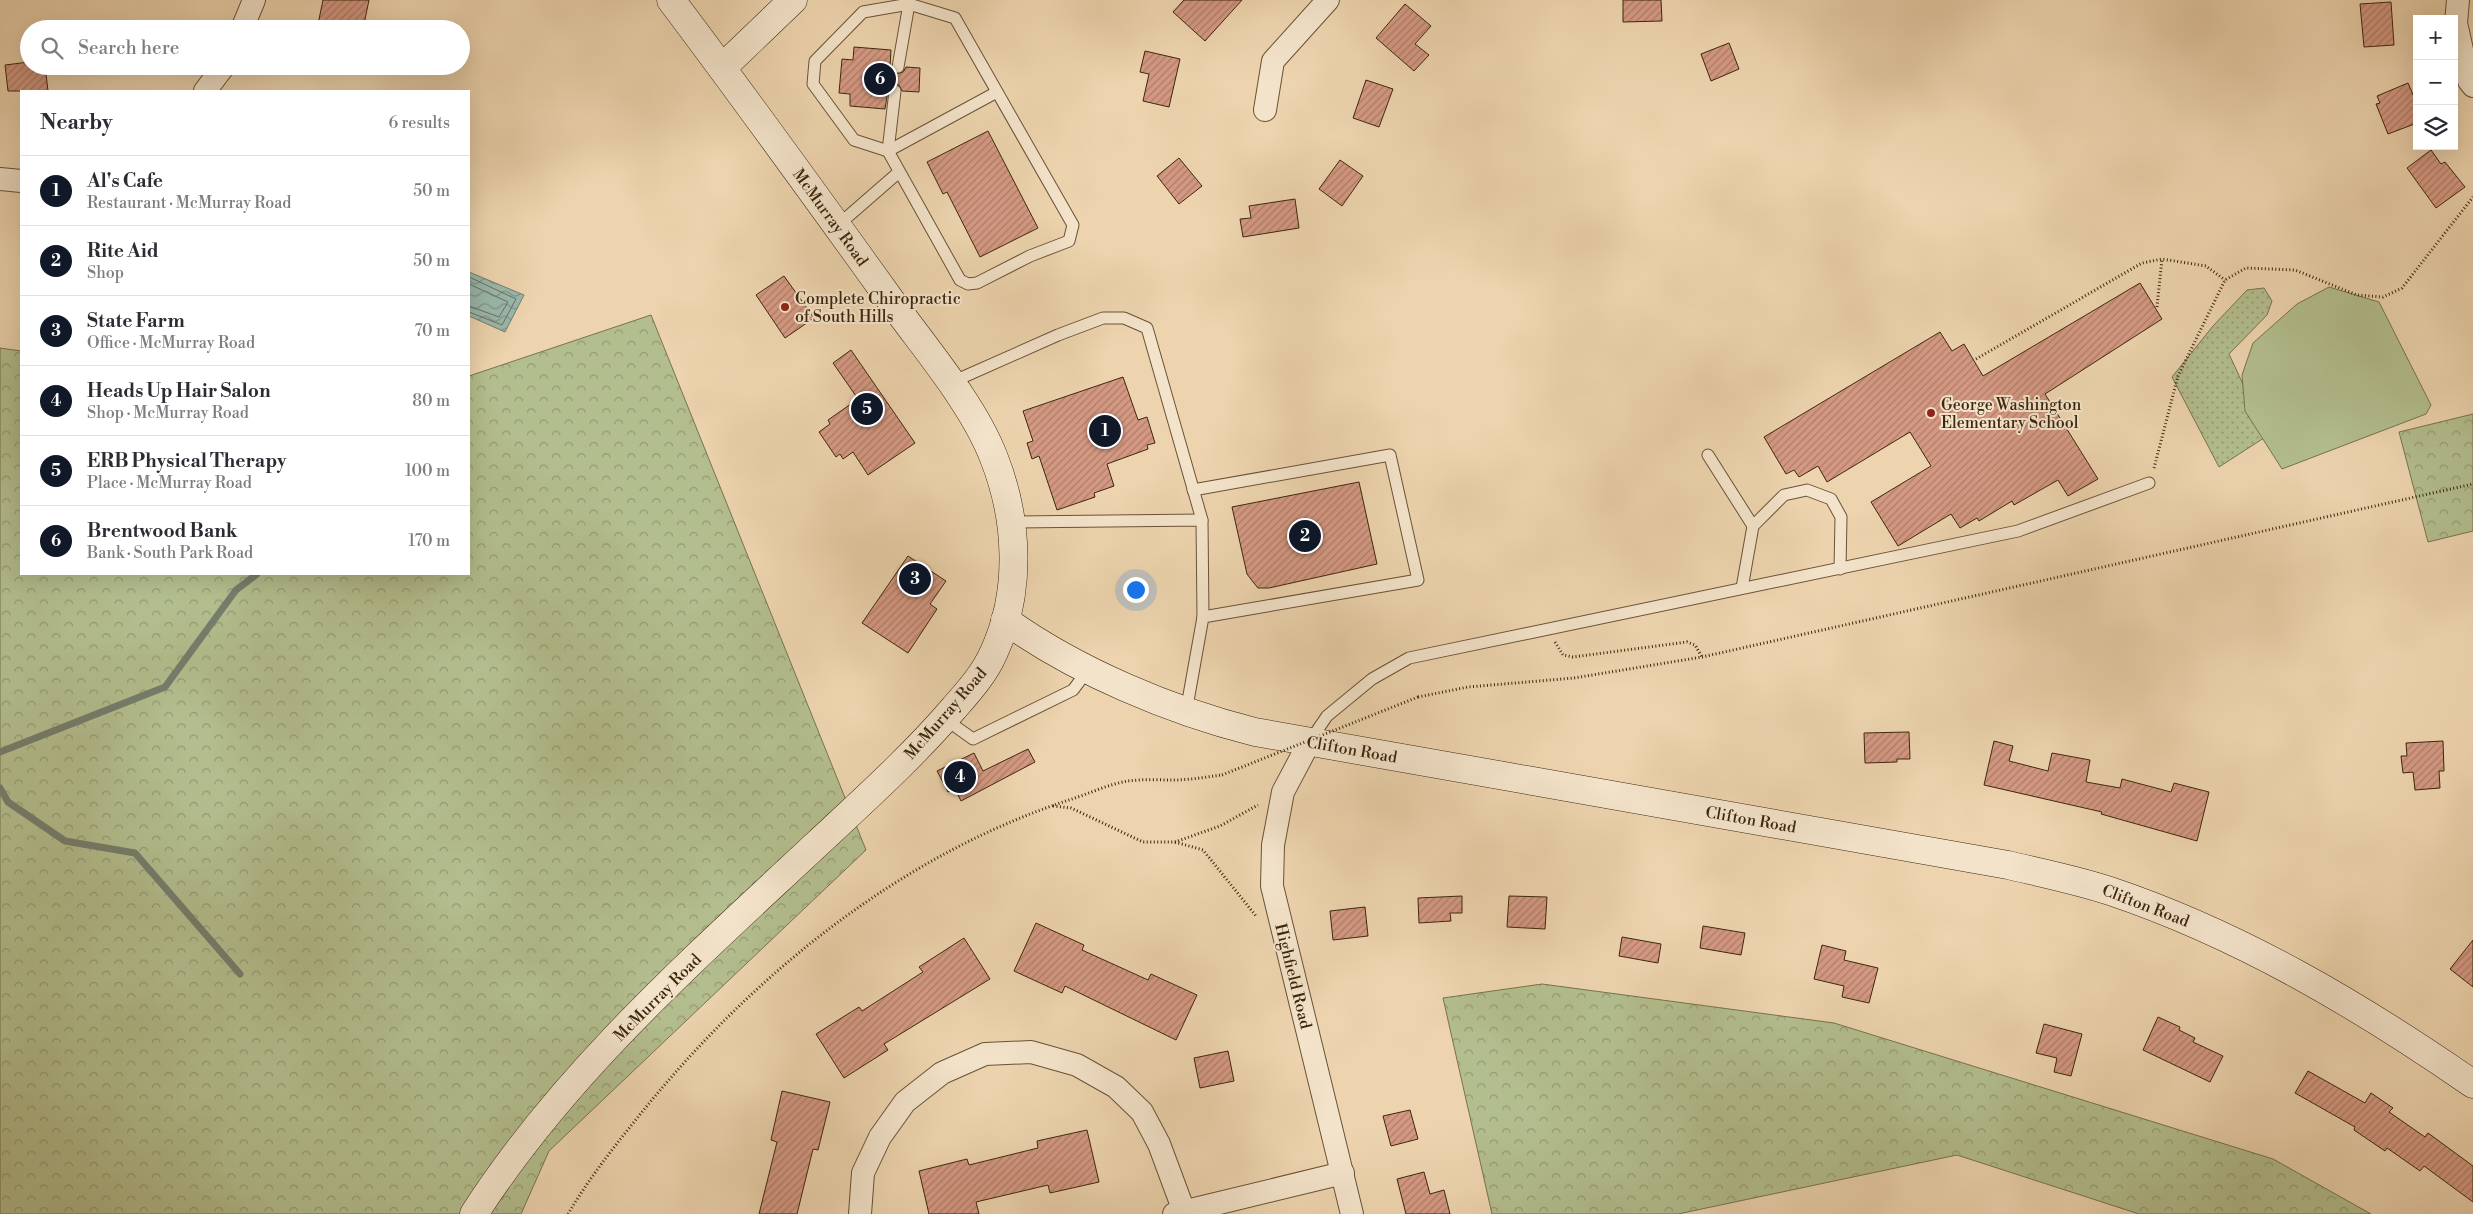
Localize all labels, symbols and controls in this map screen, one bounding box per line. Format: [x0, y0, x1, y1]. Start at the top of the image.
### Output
map controls [2413, 15, 2458, 150]
button: + [2413, 15, 2458, 60]
search box [20, 20, 470, 75]
icon: search [38, 34, 66, 62]
text: Search here [78, 36, 179, 60]
pin: 6 [864, 60, 896, 98]
button: − [2413, 60, 2458, 105]
button: layers [2413, 105, 2458, 150]
text: Nearby [40, 110, 113, 136]
text: 6 results [389, 113, 450, 133]
street label: McMurray Road [788, 165, 872, 270]
text: Al's Cafe [87, 169, 163, 193]
text: 1 [52, 181, 60, 201]
text: 50 m [413, 181, 450, 201]
text: Restaurant · McMurray Road [87, 193, 291, 213]
text: Rite Aid [87, 239, 159, 263]
text: 2 [51, 251, 61, 271]
text: 50 m [413, 251, 450, 271]
text: Shop [87, 263, 124, 283]
place label: Complete Chiropractic of South Hills [795, 289, 961, 327]
marker: Complete Chiropractic of South Hills [779, 301, 791, 313]
text: State Farm [87, 309, 185, 333]
text: 3 [51, 321, 61, 341]
text: 70 m [414, 321, 450, 341]
text: Office · McMurray Road [87, 333, 255, 353]
text: Heads Up Hair Salon [87, 379, 271, 403]
pin: 5 [851, 390, 883, 428]
text: 4 [51, 391, 61, 411]
text: 80 m [412, 391, 450, 411]
place label: George Washington Elementary School [1941, 395, 2082, 433]
text: Shop · McMurray Road [87, 403, 249, 423]
marker: George Washington Elementary School [1925, 407, 1937, 419]
pin: 1 [1089, 412, 1121, 450]
text: ERB Physical Therapy [87, 449, 287, 473]
text: 5 [51, 461, 61, 481]
text: 100 m [405, 461, 450, 481]
text: Place · McMurray Road [87, 473, 252, 493]
pin: 2 [1289, 517, 1321, 555]
text: Brentwood Bank [87, 519, 238, 543]
text: 6 [51, 531, 61, 551]
text: 170 m [408, 531, 450, 551]
text: Bank · South Park Road [87, 543, 253, 563]
pin: 3 [899, 560, 931, 598]
your location [1123, 577, 1149, 603]
street label: McMurray Road [900, 663, 991, 764]
street label: Clifton Road [1305, 732, 1399, 768]
pin: 4 [944, 758, 976, 796]
street label: Clifton Road [1704, 802, 1798, 838]
street label: Clifton Road [2099, 880, 2192, 932]
street label: Highfield Road [1270, 921, 1316, 1031]
street label: McMurray Road [610, 950, 706, 1046]

